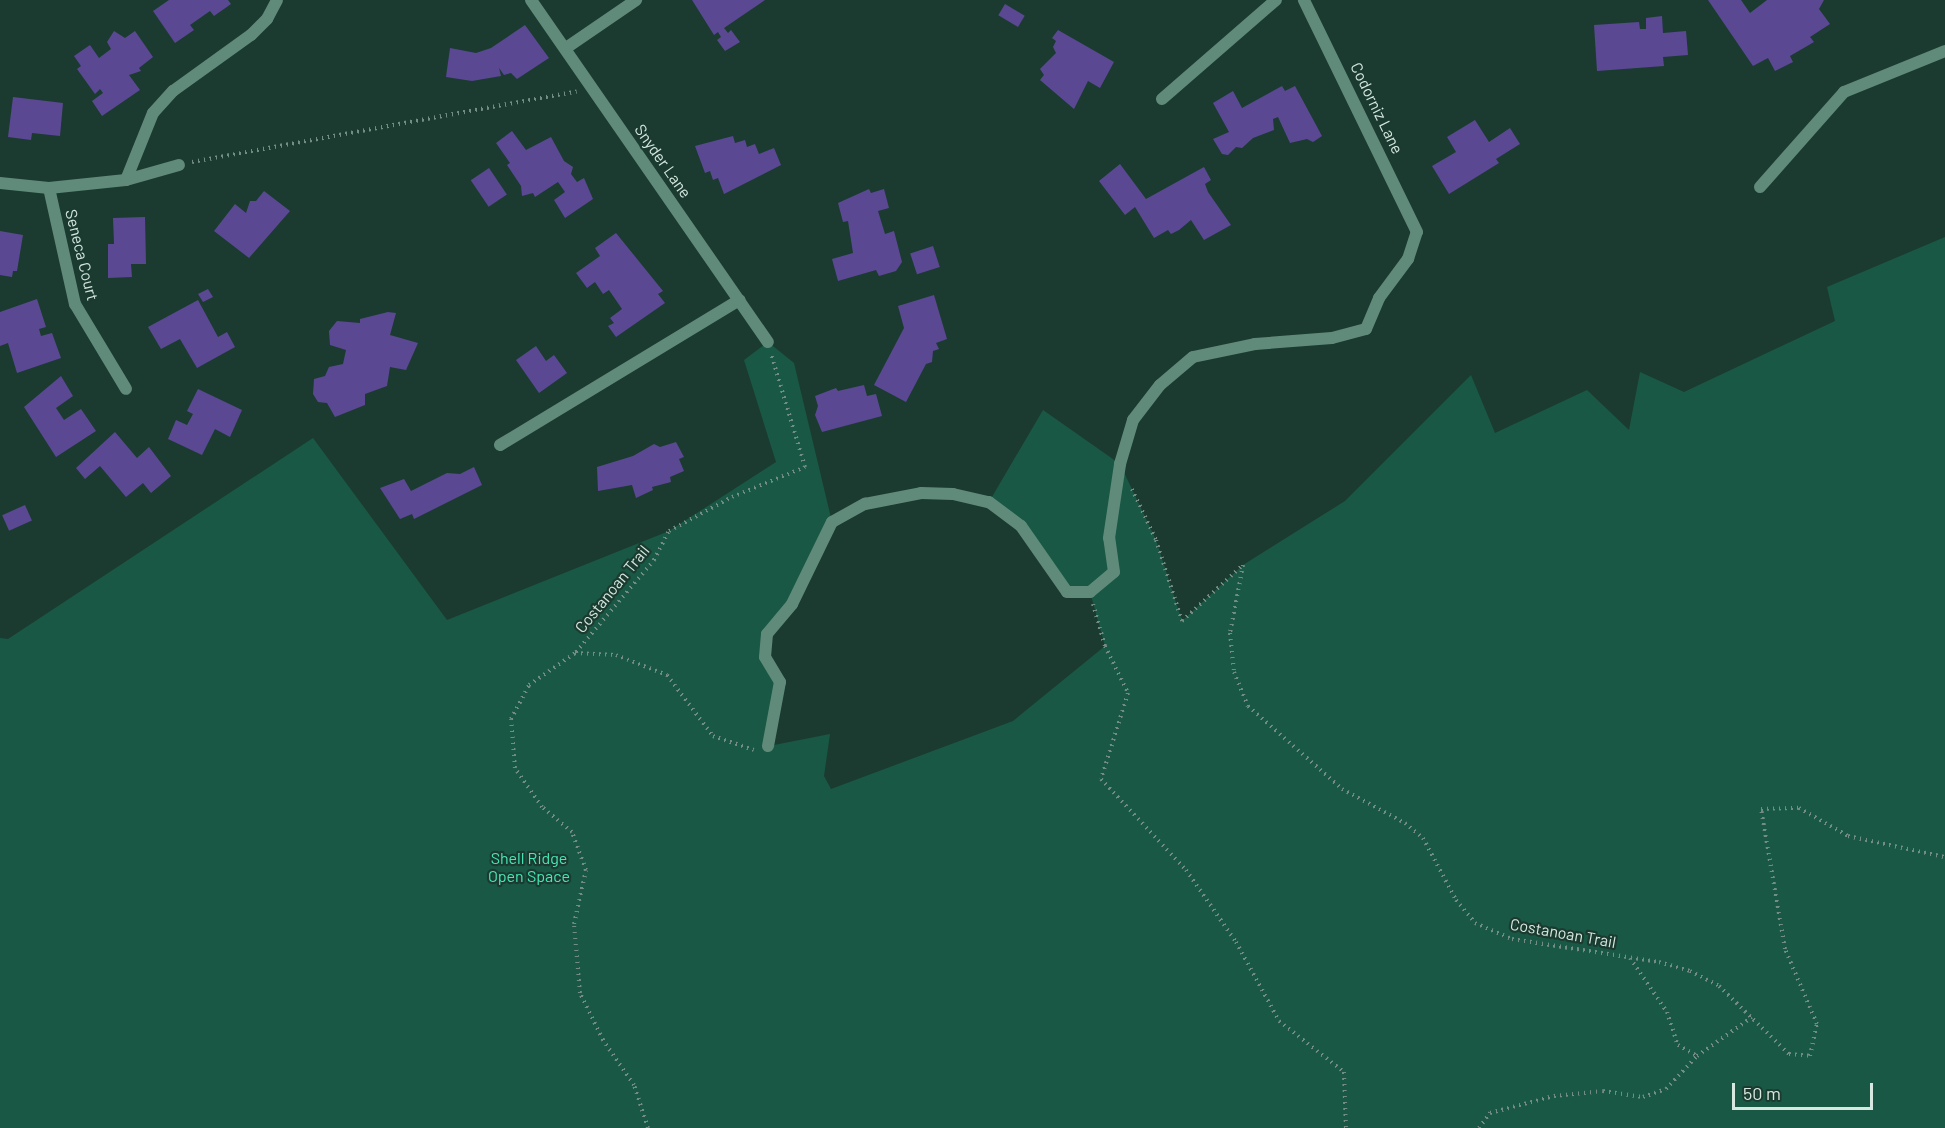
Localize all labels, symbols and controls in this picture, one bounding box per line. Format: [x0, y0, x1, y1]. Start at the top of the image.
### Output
street label: Codorniz Lane [1347, 59, 1407, 157]
street label: Snyder Lane [631, 120, 695, 202]
street label: Seneca Court [61, 207, 103, 303]
street label: Costanoan Trail [571, 541, 653, 637]
park label: Shell Ridge Open Space [488, 848, 570, 886]
street label: Costanoan Trail [1508, 914, 1618, 952]
scale bar [1735, 1071, 1876, 1109]
text: 50 m [1743, 1082, 1781, 1104]

